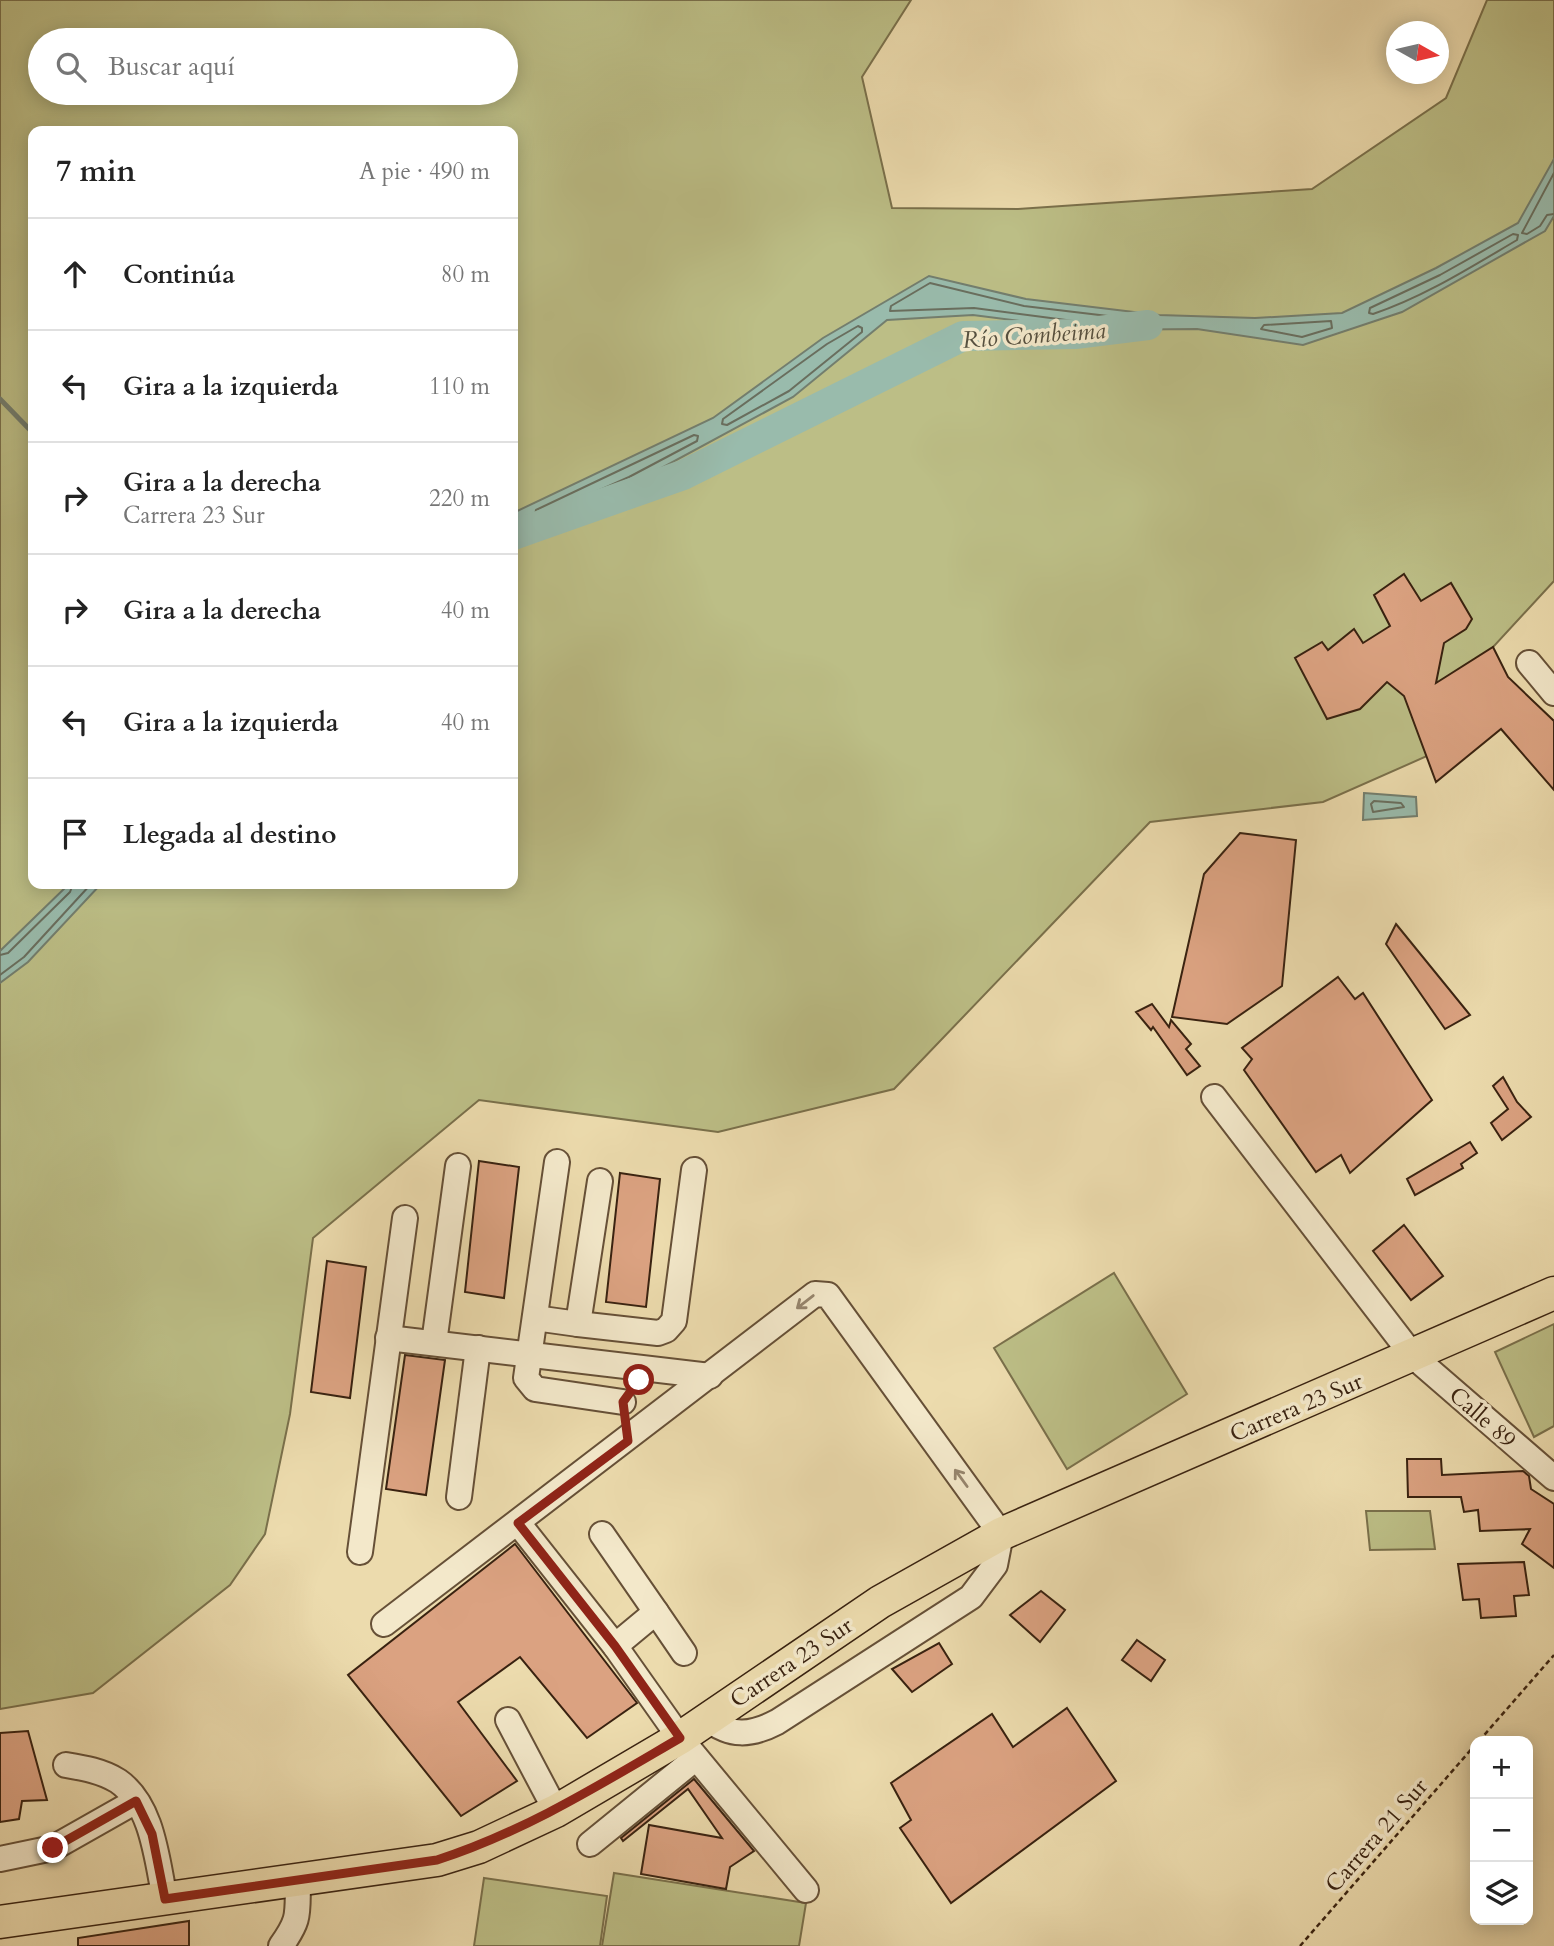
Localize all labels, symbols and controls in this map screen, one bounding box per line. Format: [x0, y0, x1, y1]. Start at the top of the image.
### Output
north arrow [1386, 21, 1449, 84]
search box [28, 28, 518, 105]
icon: search [52, 48, 90, 86]
text: Buscar aquí [108, 49, 235, 84]
text: 7 min [56, 151, 136, 192]
text: A pie · 490 m [359, 156, 490, 187]
icon: ahead [56, 255, 94, 293]
text: Continúa [123, 257, 235, 292]
text: 80 m [441, 259, 490, 290]
water label: Río Combeima [961, 314, 1107, 357]
icon: left [56, 367, 94, 405]
text: Gira a la izquierda [123, 369, 339, 404]
text: 110 m [429, 371, 490, 402]
text: Gira a la derecha [123, 465, 321, 500]
icon: right [56, 479, 94, 517]
text: 220 m [429, 483, 490, 514]
text: Carrera 23 Sur [123, 500, 265, 531]
icon: right [56, 591, 94, 629]
text: Gira a la derecha [123, 593, 321, 628]
text: 40 m [441, 595, 490, 626]
icon: left [56, 703, 94, 741]
text: Gira a la izquierda [123, 705, 339, 740]
text: 40 m [441, 707, 490, 738]
icon: arrive [56, 815, 94, 853]
text: Llegada al destino [123, 817, 337, 852]
one-way arrow [796, 1295, 815, 1310]
route start [623, 1364, 654, 1395]
street label: Carrera 23 Sur [1225, 1365, 1368, 1449]
street label: Calle 89 [1443, 1380, 1523, 1455]
one-way arrow [954, 1469, 969, 1488]
street label: Carrera 23 Sur [724, 1610, 859, 1715]
map controls [1470, 1736, 1533, 1925]
button: + [1470, 1736, 1533, 1799]
street label: Carrera 21 Sur [1318, 1771, 1435, 1899]
button: − [1470, 1799, 1533, 1862]
route end [37, 1832, 68, 1863]
button: layers [1470, 1862, 1533, 1925]

